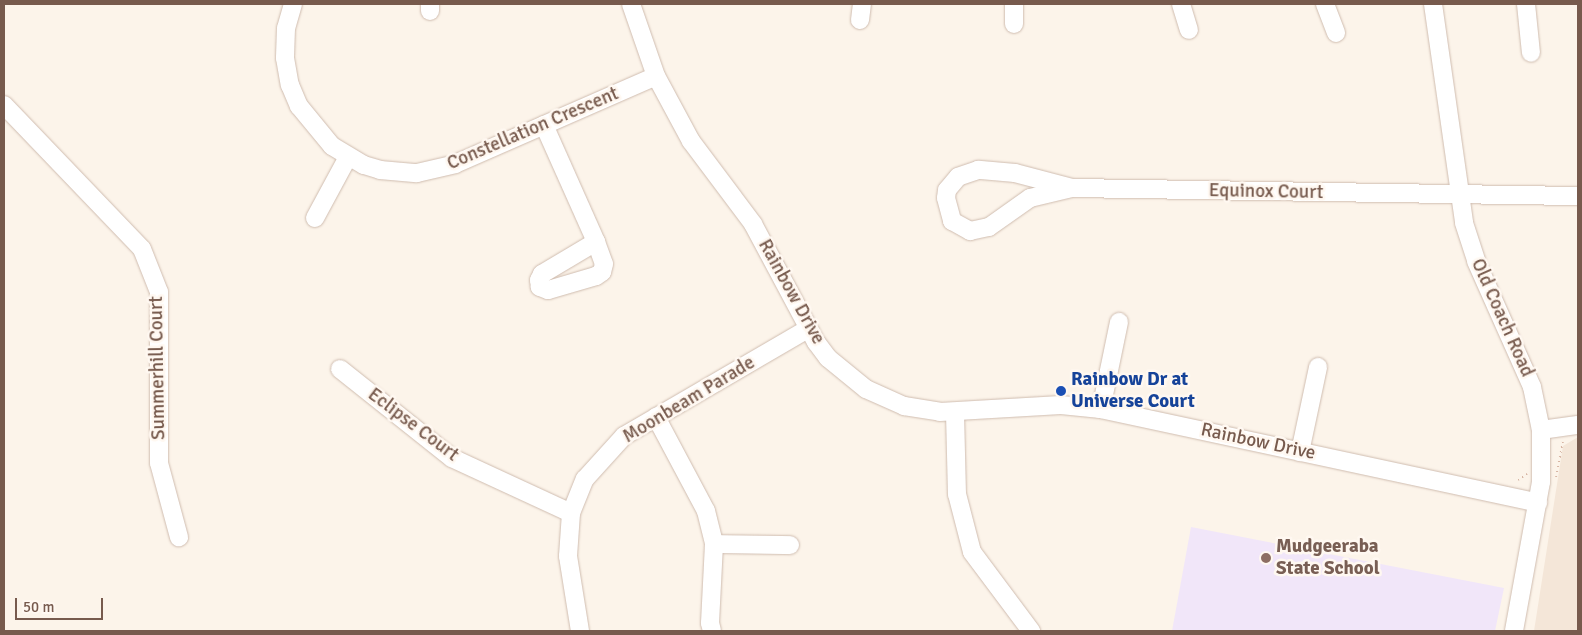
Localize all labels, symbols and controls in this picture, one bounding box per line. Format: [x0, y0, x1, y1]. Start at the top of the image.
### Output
street label: Constellation Crescent [444, 83, 622, 175]
street label: Equinox Court [1209, 180, 1323, 204]
street label: Rainbow Drive [753, 235, 829, 349]
street label: Old Coach Road [1466, 255, 1538, 381]
street label: Summerhill Court [145, 296, 171, 440]
street label: Moonbeam Parade [619, 352, 759, 448]
place label: Rainbow Dr at Universe Court [1071, 369, 1195, 413]
street label: Eclipse Court [363, 383, 463, 467]
marker: Rainbow Dr at Universe Court [1055, 385, 1067, 397]
street label: Rainbow Drive [1199, 419, 1317, 465]
place label: Mudgeeraba State School [1276, 536, 1380, 580]
marker: Mudgeeraba State School [1260, 552, 1272, 564]
scale bar [18, 588, 105, 620]
text: 50 m [23, 598, 54, 616]

